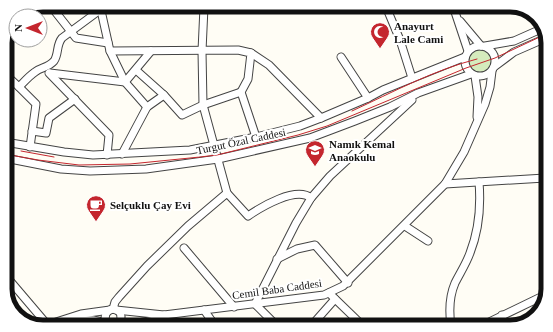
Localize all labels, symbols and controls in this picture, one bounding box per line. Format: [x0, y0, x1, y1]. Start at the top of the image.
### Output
north arrow [8, 8, 48, 48]
place label: Anayurt Lale Cami [394, 20, 443, 45]
mosque icon: Anayurt Lale Cami [369, 21, 391, 49]
text: N [12, 24, 24, 32]
street label: Turgut Özal Caddesi [195, 126, 287, 156]
place label: Namık Kemal Anaokulu [329, 138, 395, 163]
school or university icon: Namık Kemal Anaokulu [304, 139, 326, 167]
cafe icon: Selçuklu Çay Evi [85, 194, 107, 222]
place label: Selçuklu Çay Evi [110, 199, 191, 211]
street label: Cemil Baba Caddesi [231, 277, 323, 301]

